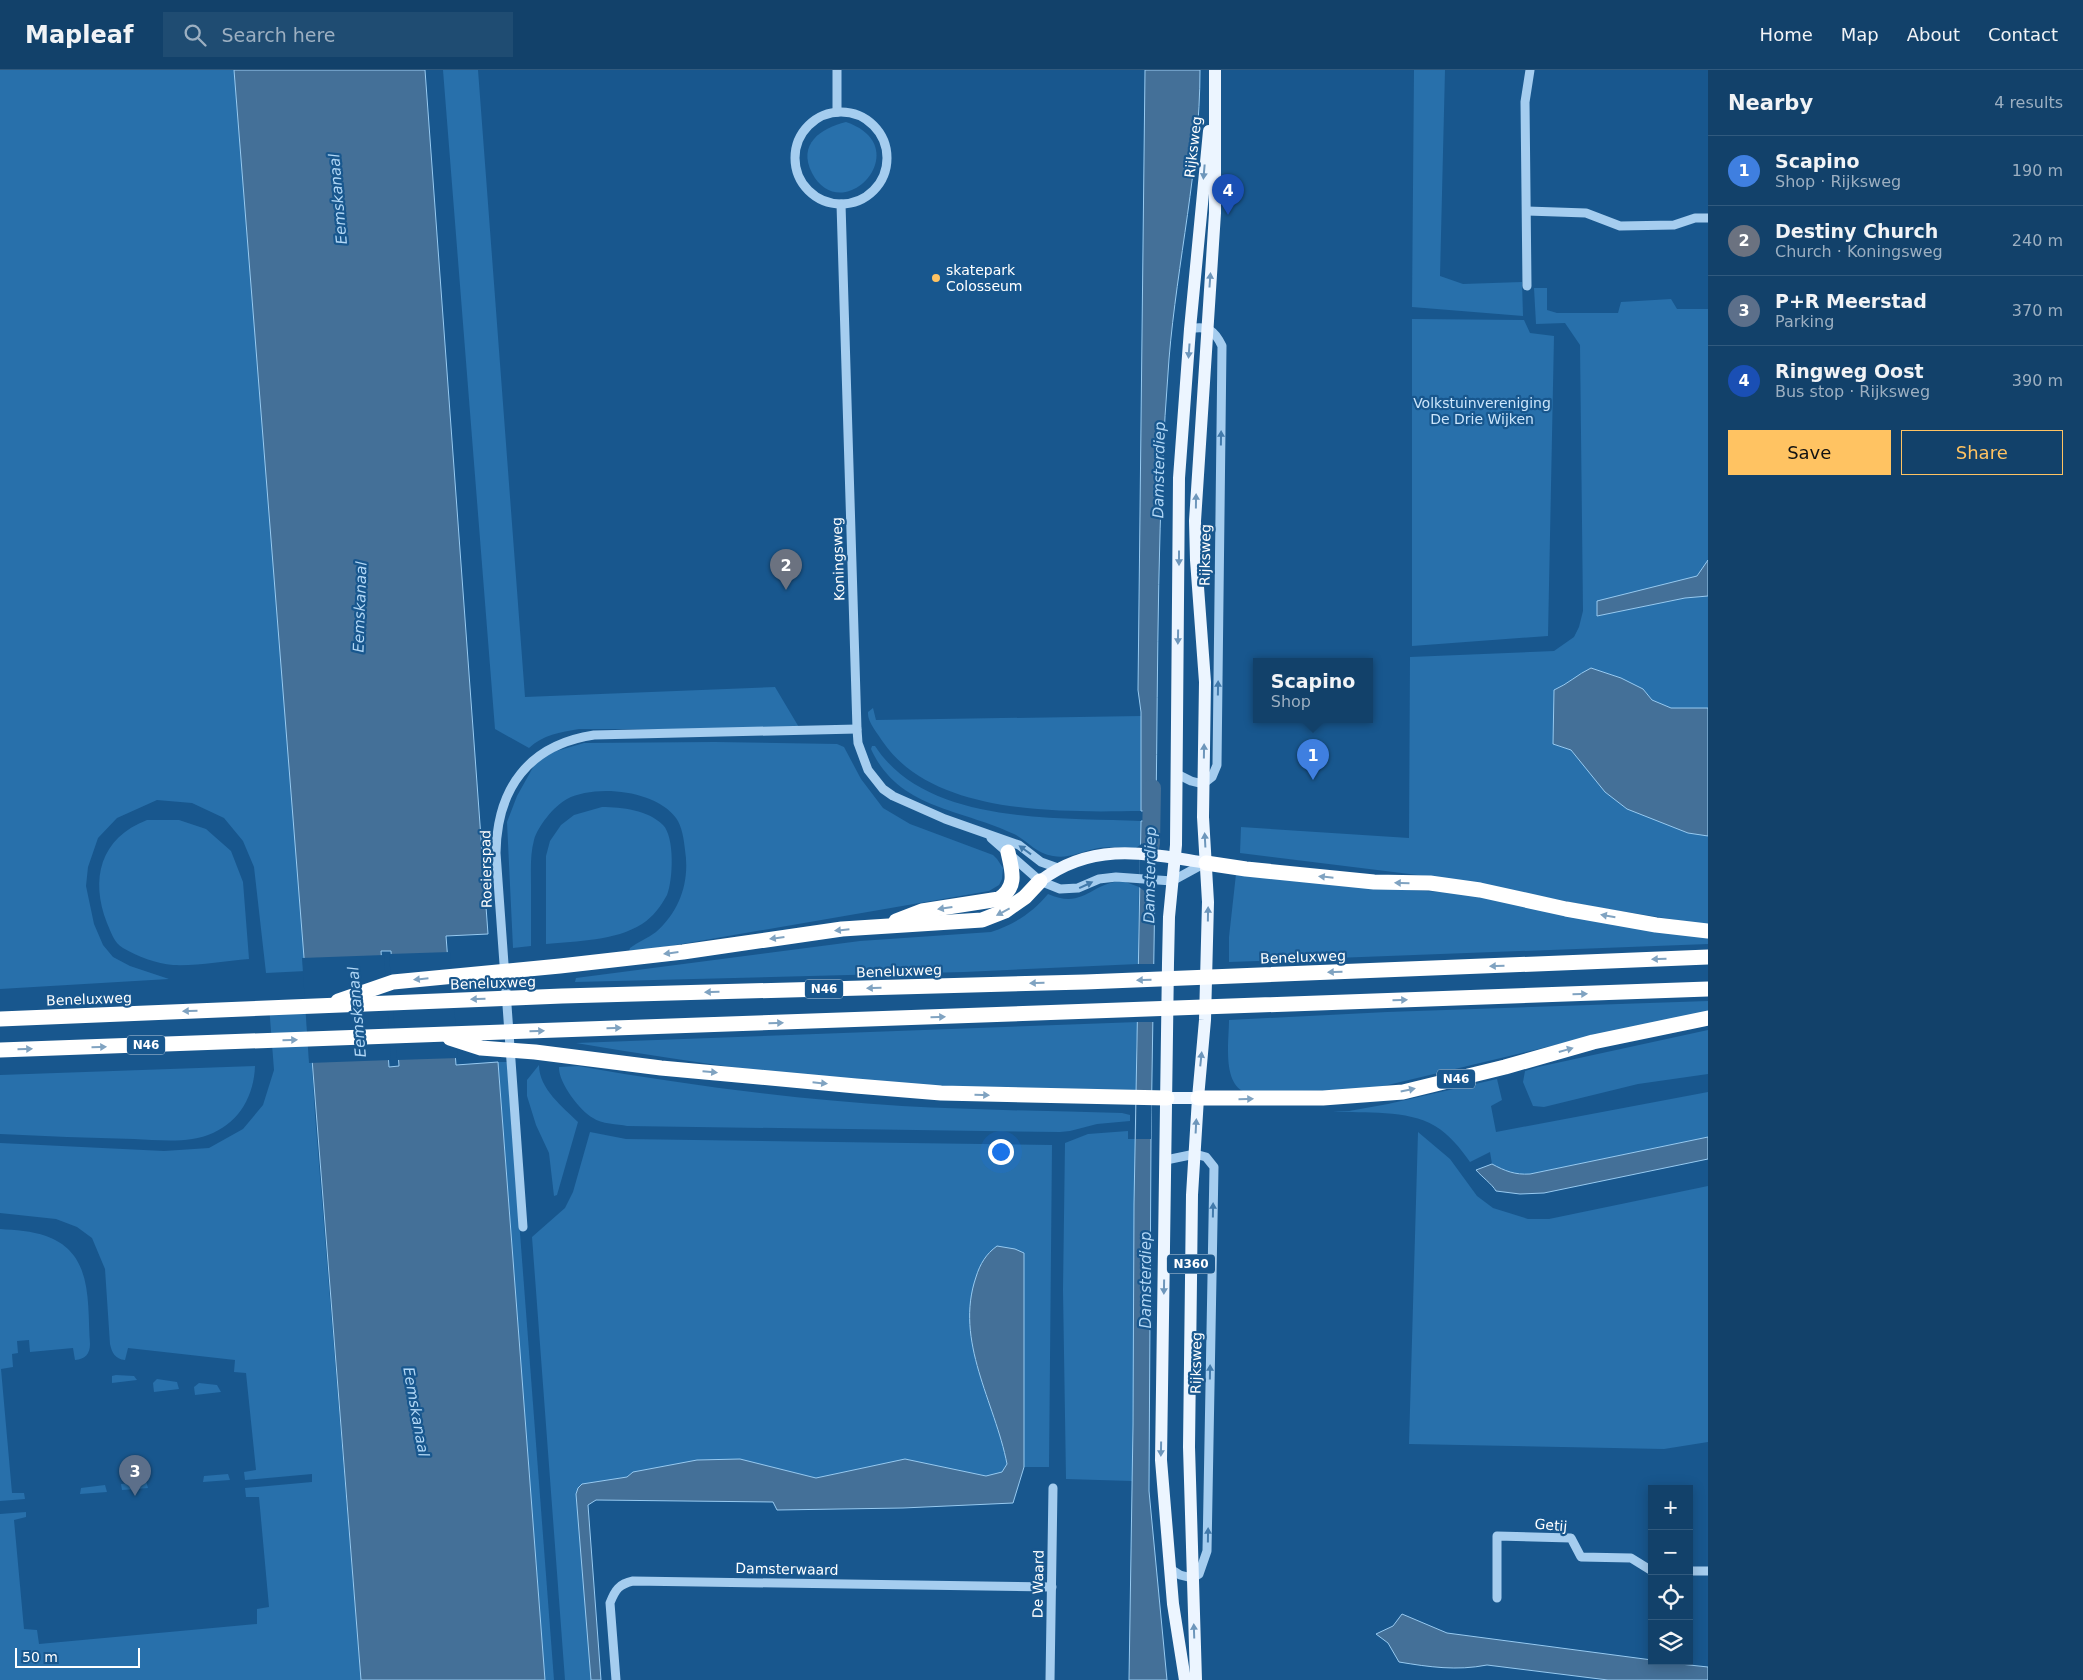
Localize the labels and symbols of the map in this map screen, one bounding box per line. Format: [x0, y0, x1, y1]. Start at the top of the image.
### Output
street label: Rijksweg [1181, 115, 1205, 179]
water label: Eemskanaal [325, 152, 351, 245]
one-way arrow [1200, 164, 1208, 180]
pin: 4 [1212, 174, 1244, 215]
place label: skatepark Colosseum [946, 262, 1023, 294]
marker: skatepark Colosseum [930, 272, 942, 284]
one-way arrow [1207, 272, 1215, 288]
one-way arrow [1184, 343, 1192, 359]
park label: Volkstuinvereniging De Drie Wijken [1413, 395, 1551, 427]
water label: Damsterdiep [1149, 421, 1169, 519]
one-way arrow [1217, 430, 1225, 446]
one-way arrow [1192, 493, 1200, 509]
street label: Koningsweg [829, 517, 847, 601]
street label: Rijksweg [1196, 524, 1214, 586]
pin: 2 [770, 549, 802, 590]
one-way arrow [1175, 550, 1183, 566]
water label: Eemskanaal [349, 560, 371, 653]
one-way arrow [1174, 629, 1182, 645]
one-way arrow [1214, 680, 1222, 696]
pin: 1 [1297, 739, 1329, 780]
one-way arrow [1200, 742, 1208, 758]
water label: Damsterdiep [1140, 826, 1160, 924]
street label: Roeierspad [477, 830, 495, 908]
one-way arrow [1200, 832, 1208, 848]
one-way arrow [1018, 845, 1032, 855]
one-way arrow [1318, 873, 1334, 881]
one-way arrow [1394, 879, 1410, 887]
one-way arrow [1079, 880, 1094, 889]
one-way arrow [937, 904, 953, 912]
one-way arrow [1204, 905, 1212, 921]
one-way arrow [995, 908, 1010, 916]
one-way arrow [1600, 912, 1616, 920]
one-way arrow [833, 926, 849, 934]
one-way arrow [769, 934, 785, 942]
street label: Beneluxweg [1260, 948, 1346, 966]
one-way arrow [662, 949, 678, 957]
one-way arrow [1651, 956, 1667, 964]
street label: Beneluxweg [856, 962, 942, 980]
one-way arrow [1489, 962, 1505, 970]
water label: Eemskanaal [344, 965, 370, 1058]
one-way arrow [1326, 969, 1342, 977]
street label: Beneluxweg [450, 974, 536, 992]
one-way arrow [413, 975, 429, 983]
one-way arrow [1136, 976, 1152, 984]
one-way arrow [1028, 979, 1044, 987]
road number: N46 [805, 980, 843, 999]
one-way arrow [866, 984, 882, 992]
one-way arrow [704, 988, 720, 996]
one-way arrow [1572, 989, 1588, 997]
street label: Beneluxweg [46, 990, 132, 1008]
one-way arrow [470, 996, 486, 1004]
one-way arrow [1392, 996, 1408, 1004]
one-way arrow [182, 1008, 198, 1016]
one-way arrow [931, 1012, 947, 1020]
one-way arrow [768, 1018, 784, 1026]
one-way arrow [606, 1024, 622, 1032]
one-way arrow [530, 1027, 546, 1035]
road number: N46 [127, 1036, 165, 1054]
one-way arrow [282, 1036, 298, 1044]
one-way arrow [91, 1042, 107, 1050]
one-way arrow [17, 1045, 33, 1053]
one-way arrow [1558, 1045, 1573, 1053]
one-way arrow [1197, 1051, 1205, 1067]
one-way arrow [702, 1069, 718, 1077]
road number: N46 [1437, 1070, 1475, 1089]
one-way arrow [813, 1079, 829, 1087]
one-way arrow [1401, 1086, 1416, 1094]
one-way arrow [975, 1091, 991, 1099]
one-way arrow [1239, 1095, 1255, 1103]
one-way arrow [1192, 1118, 1200, 1134]
your location [988, 1139, 1014, 1165]
one-way arrow [1209, 1202, 1217, 1218]
water label: Damsterdiep [1137, 1232, 1155, 1328]
road number: N360 [1167, 1254, 1215, 1274]
one-way arrow [1160, 1279, 1168, 1295]
street label: Rijksweg [1187, 1332, 1205, 1394]
one-way arrow [1207, 1364, 1215, 1380]
water label: Eemskanaal [399, 1366, 433, 1459]
one-way arrow [1157, 1441, 1165, 1457]
pin: 3 [119, 1455, 151, 1496]
street label: Getij [1534, 1516, 1568, 1534]
one-way arrow [1204, 1527, 1212, 1543]
street label: De Waard [1029, 1550, 1047, 1618]
street label: Damsterwaard [735, 1560, 839, 1578]
one-way arrow [1190, 1623, 1198, 1639]
scale bar [15, 1645, 140, 1668]

